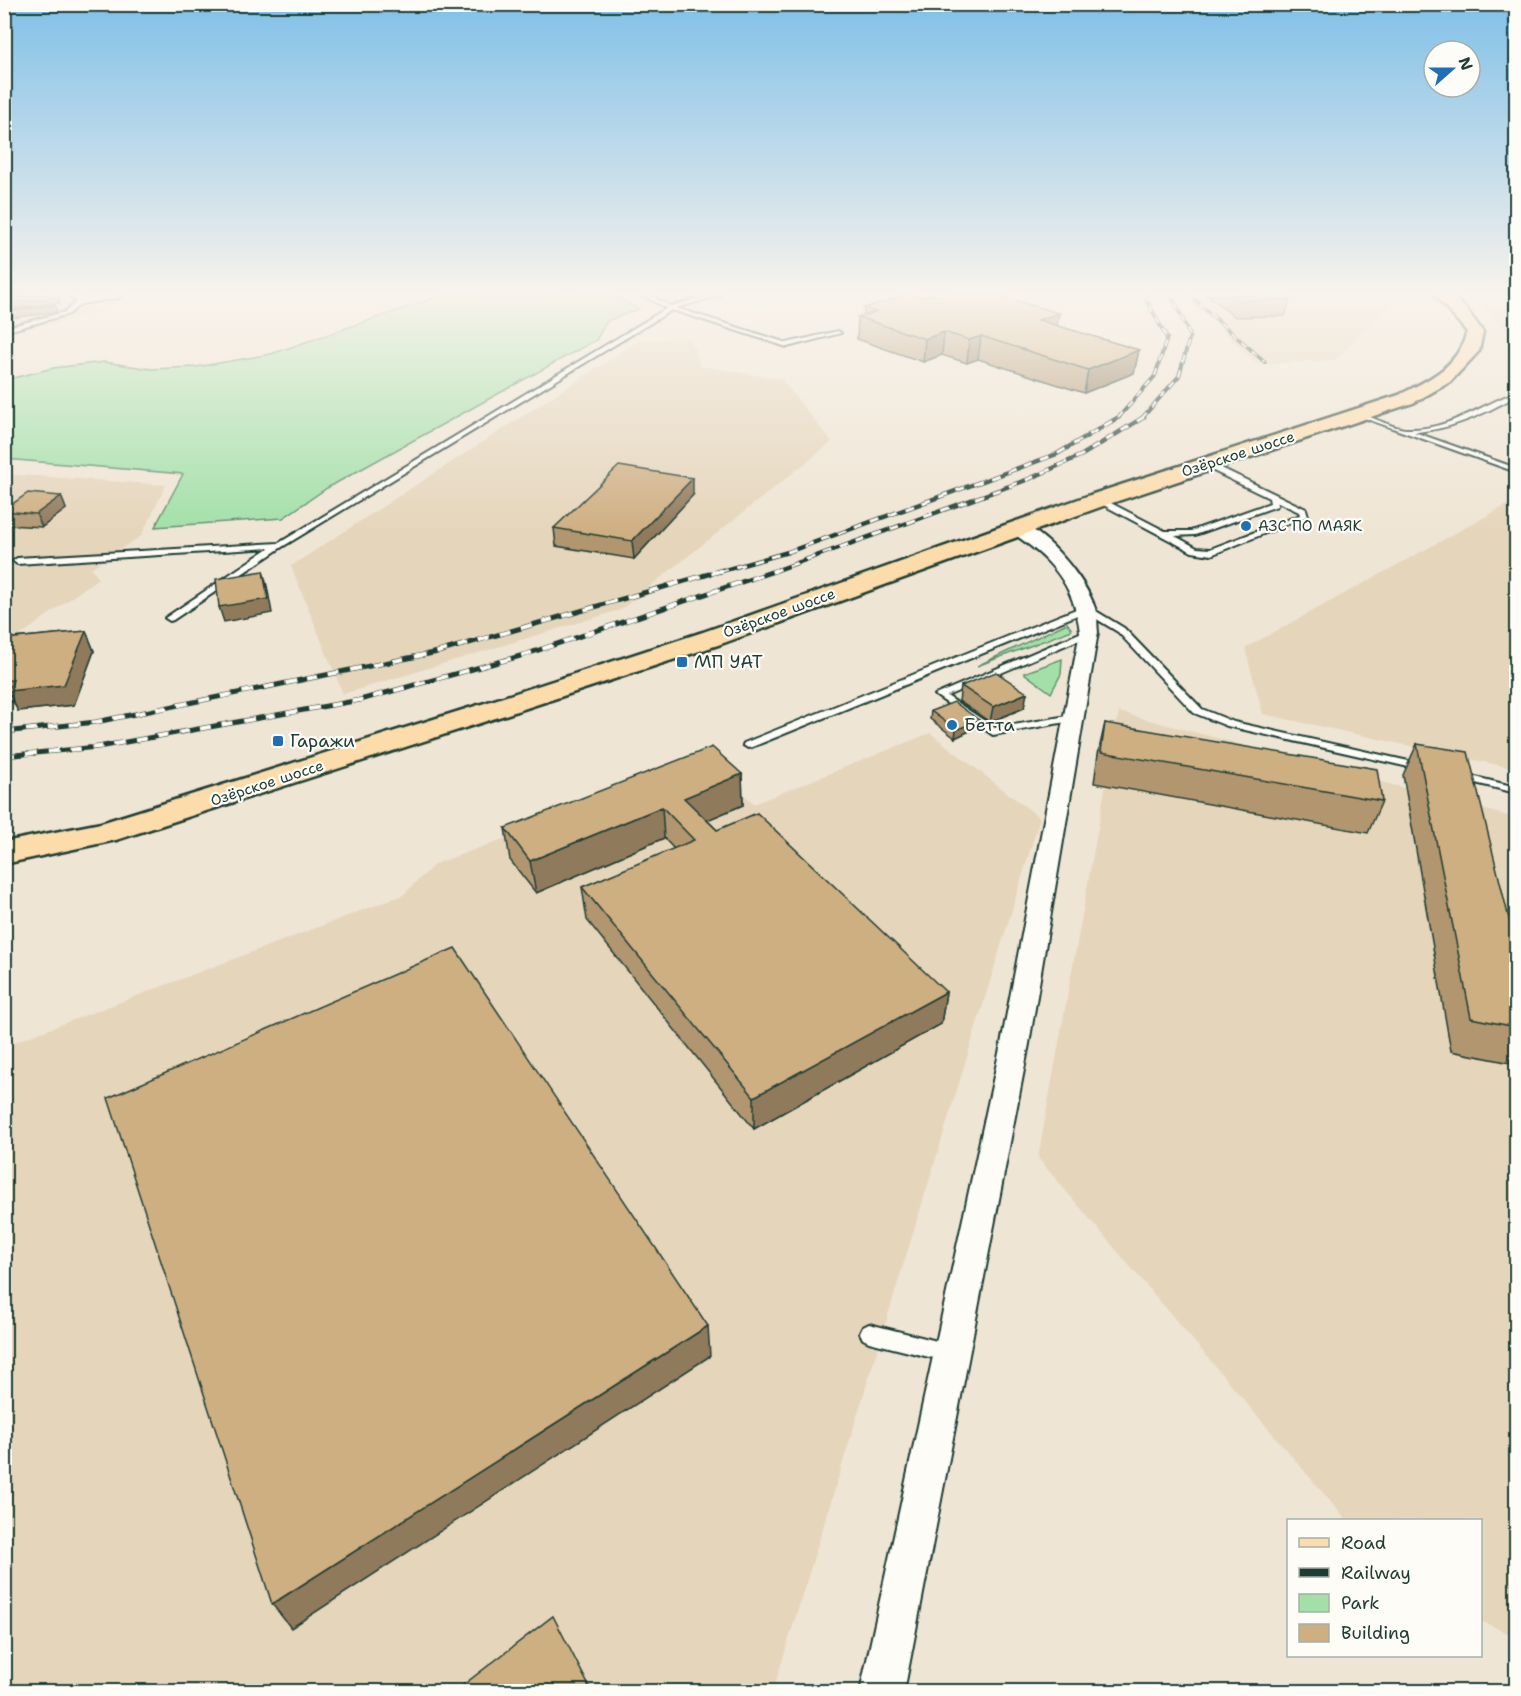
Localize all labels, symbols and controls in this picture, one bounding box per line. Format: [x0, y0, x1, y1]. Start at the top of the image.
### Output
north arrow [1422, 39, 1482, 99]
text: N [1453, 54, 1478, 73]
street label: Озёрское шоссе [1179, 426, 1297, 482]
place label: АЗС ПО МАЯК [1258, 516, 1362, 536]
marker: АЗС ПО МАЯК [1239, 519, 1253, 533]
street label: Озёрское шоссе [720, 583, 838, 643]
place label: МП УАТ [694, 650, 763, 674]
marker: МП УАТ [675, 655, 689, 669]
place label: Бетта [964, 713, 1015, 737]
marker: Бетта [945, 718, 959, 732]
place label: Гаражи [290, 729, 355, 753]
marker: Гаражи [271, 734, 285, 748]
street label: Озёрское шоссе [208, 755, 326, 811]
legend [1287, 1519, 1482, 1657]
text: Road [1341, 1531, 1386, 1555]
text: Railway [1341, 1561, 1411, 1585]
text: Park [1341, 1591, 1380, 1615]
text: Building [1341, 1621, 1410, 1645]

